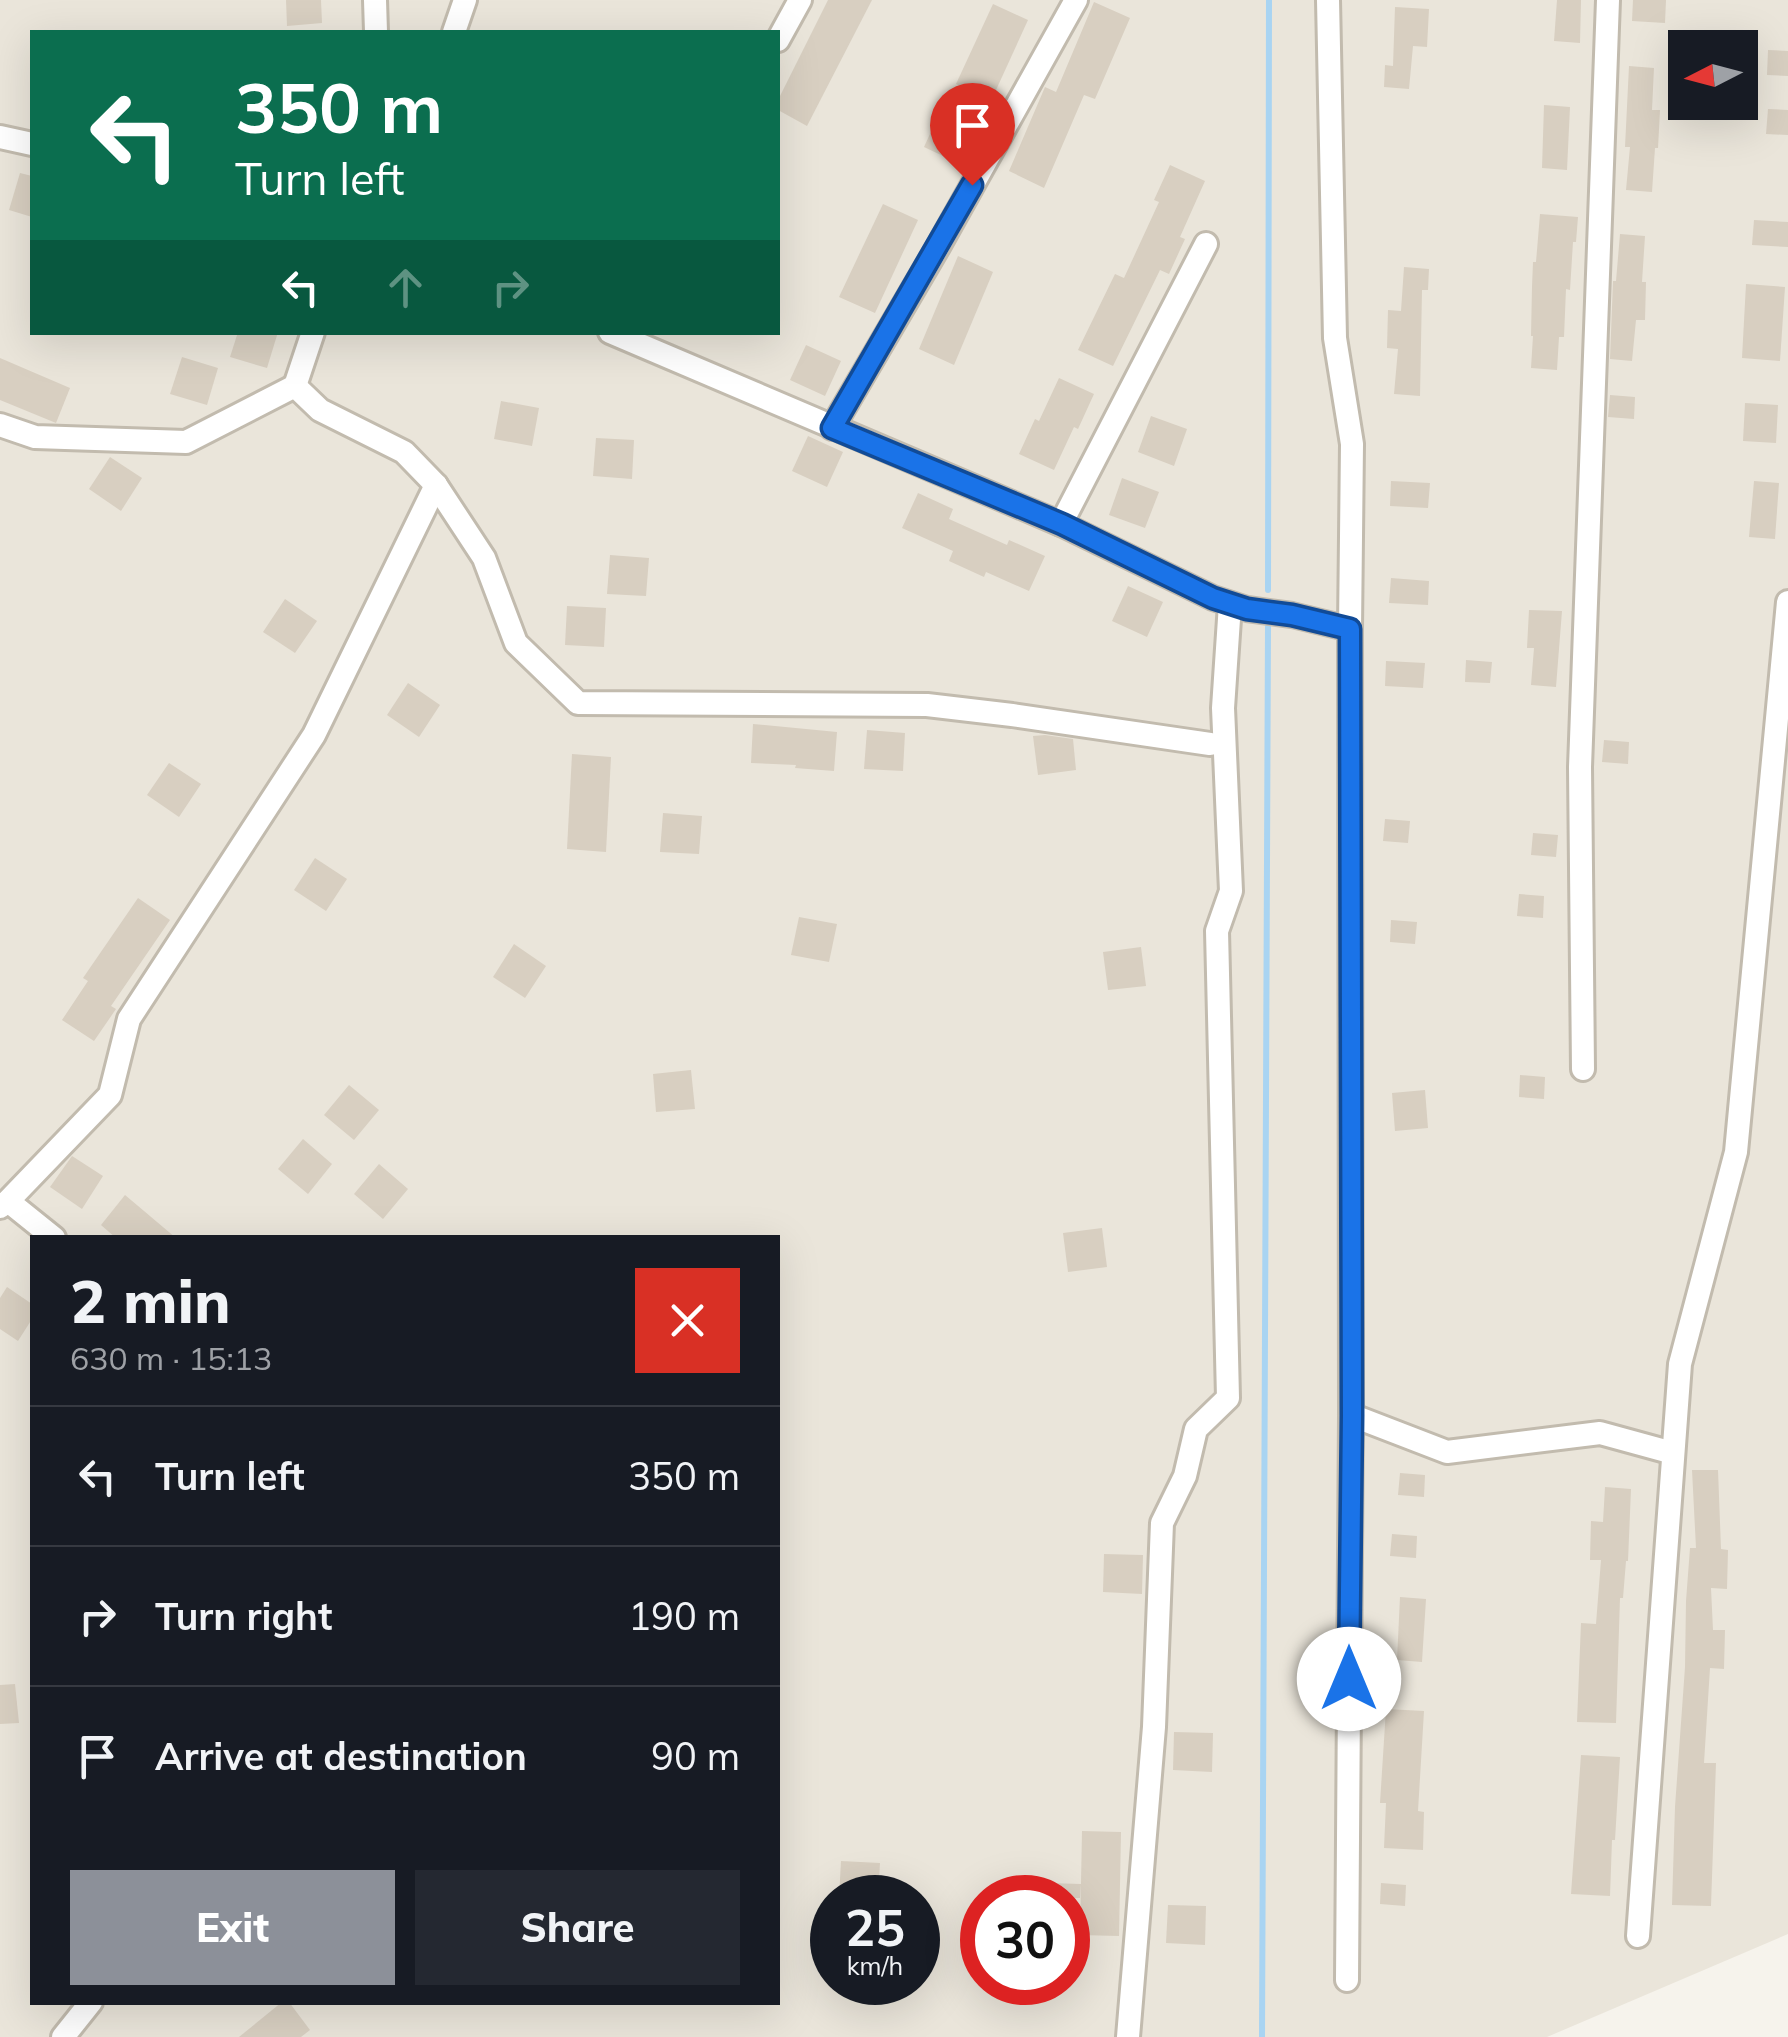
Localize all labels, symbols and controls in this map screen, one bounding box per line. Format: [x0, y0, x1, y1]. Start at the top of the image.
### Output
north arrow [1668, 30, 1758, 120]
map controls [1668, 30, 1758, 120]
text: 350 m [235, 63, 443, 151]
icon: left [70, 70, 200, 200]
pin [930, 83, 1015, 186]
icon: arrive [945, 98, 1000, 153]
text: Turn left [235, 150, 404, 206]
icon: left [273, 260, 328, 315]
icon: ahead [378, 260, 433, 315]
icon: right [483, 260, 538, 315]
text: 2 min [70, 1263, 231, 1338]
button: close [635, 1268, 740, 1373]
text: 630 m · 15:13 [70, 1338, 272, 1378]
icon: left [70, 1449, 125, 1504]
text: Turn left [155, 1452, 305, 1500]
text: 350 m [628, 1452, 740, 1500]
icon: right [70, 1589, 125, 1644]
text: Turn right [155, 1592, 332, 1640]
text: 190 m [628, 1592, 740, 1640]
position arrow [1297, 1627, 1401, 1731]
icon: arrive [70, 1729, 125, 1784]
text: Arrive at destination [155, 1732, 527, 1780]
text: 90 m [651, 1732, 740, 1780]
button: Exit [70, 1870, 395, 1985]
button: Share [415, 1870, 740, 1985]
speed limit sign: 30 [960, 1875, 1090, 2005]
text: 25 [845, 1896, 905, 1959]
text: km/h [847, 1950, 903, 1981]

